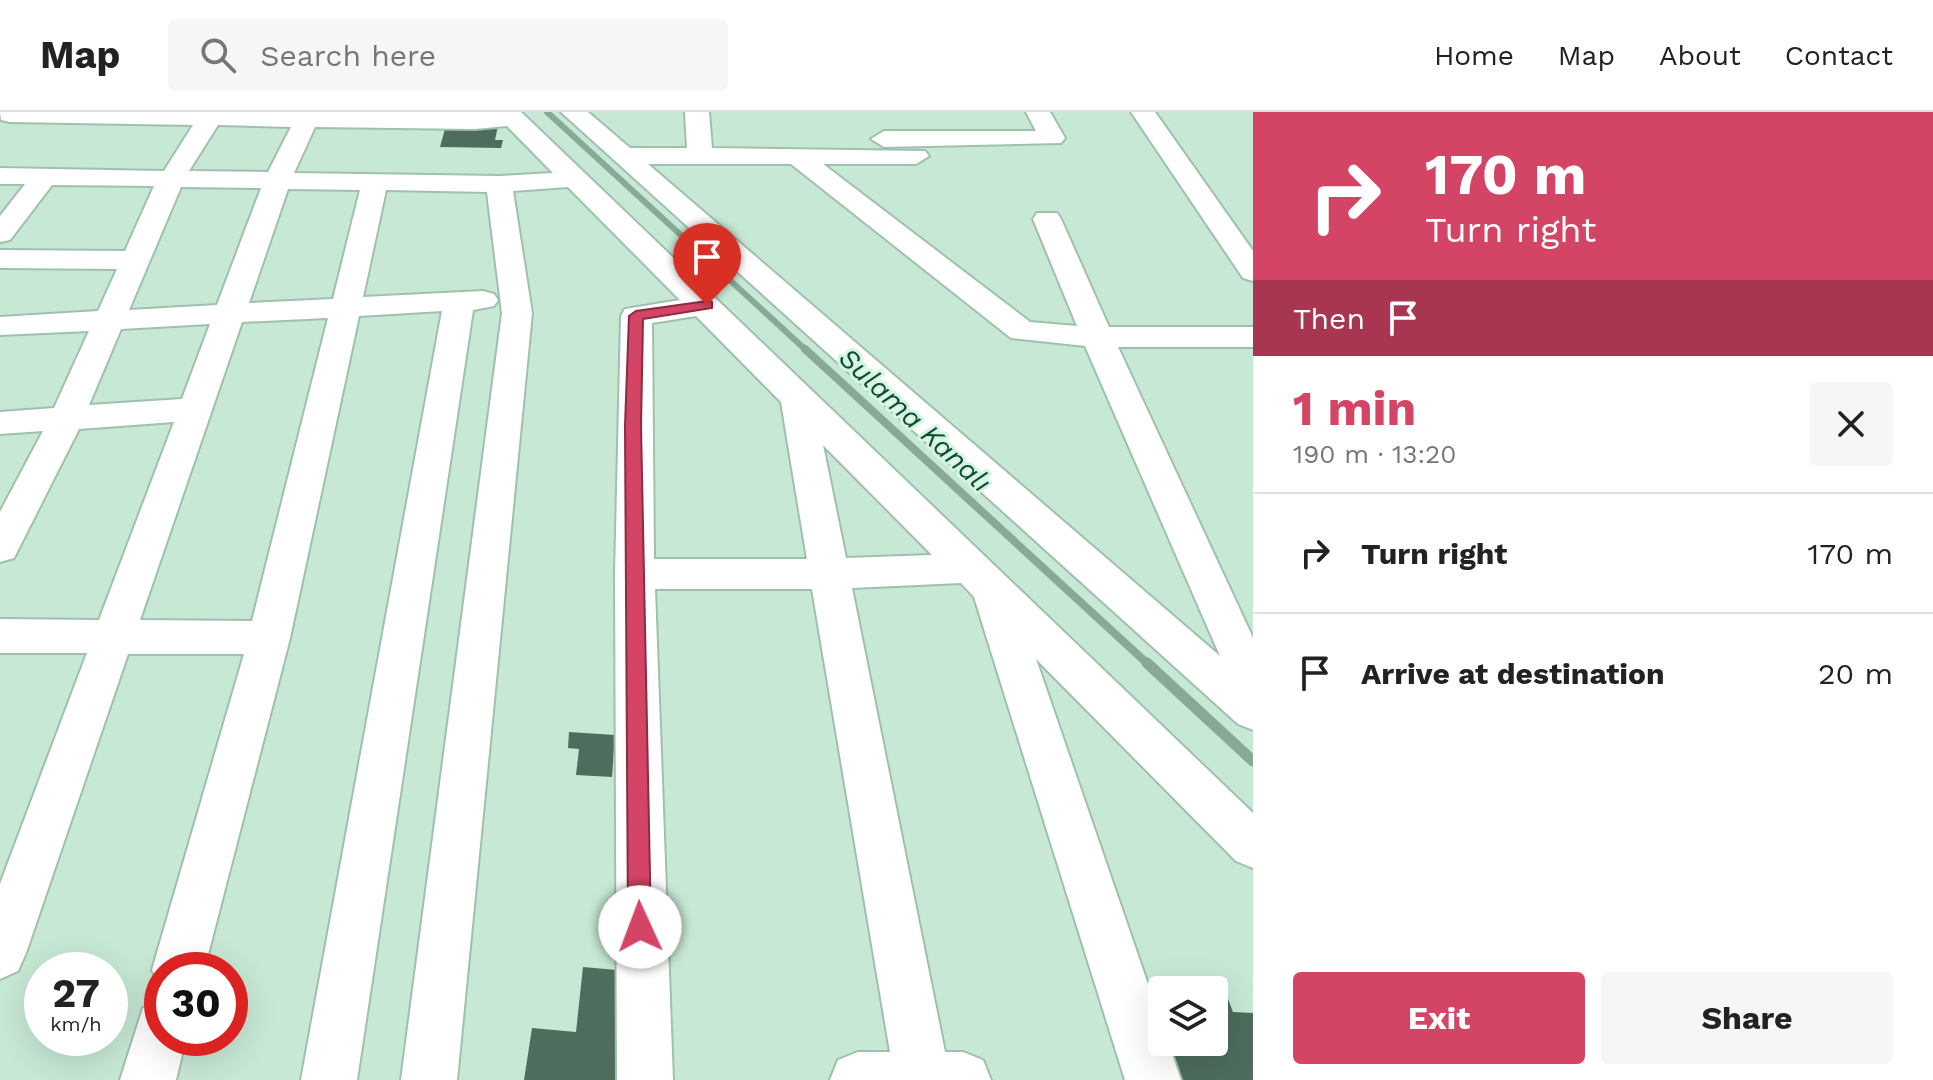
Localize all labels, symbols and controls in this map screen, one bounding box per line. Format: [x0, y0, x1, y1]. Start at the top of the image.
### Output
search box [168, 19, 728, 91]
text: Map [40, 33, 120, 77]
icon: search [196, 33, 240, 77]
text: Search here [260, 38, 436, 73]
text: Home [1434, 39, 1514, 72]
text: Map [1558, 39, 1615, 72]
text: About [1659, 39, 1741, 72]
text: Contact [1785, 39, 1893, 72]
text: 170 m [1425, 142, 1587, 208]
icon: right [1293, 144, 1397, 248]
text: Turn right [1425, 209, 1596, 251]
pin [673, 223, 741, 305]
icon: arrive [685, 235, 729, 279]
icon: arrive [1381, 296, 1425, 340]
text: Then [1293, 301, 1365, 336]
water label: Sulama Kanalı [832, 341, 998, 499]
text: 1 min [1293, 380, 1416, 437]
button: close [1809, 382, 1893, 466]
text: 190 m · 13:20 [1293, 439, 1456, 469]
icon: right [1293, 531, 1337, 575]
text: Turn right [1361, 536, 1507, 571]
text: 170 m [1808, 536, 1893, 571]
icon: arrive [1293, 651, 1337, 695]
text: Arrive at destination [1361, 656, 1665, 691]
text: 20 m [1818, 656, 1893, 691]
position arrow [598, 885, 682, 969]
speed limit sign: 30 [144, 952, 248, 1056]
text: 27 [52, 970, 100, 1017]
button: Exit [1293, 972, 1585, 1064]
button: Share [1601, 972, 1893, 1064]
map controls [1148, 976, 1228, 1056]
button: layers [1148, 976, 1228, 1056]
text: km/h [50, 1012, 102, 1036]

